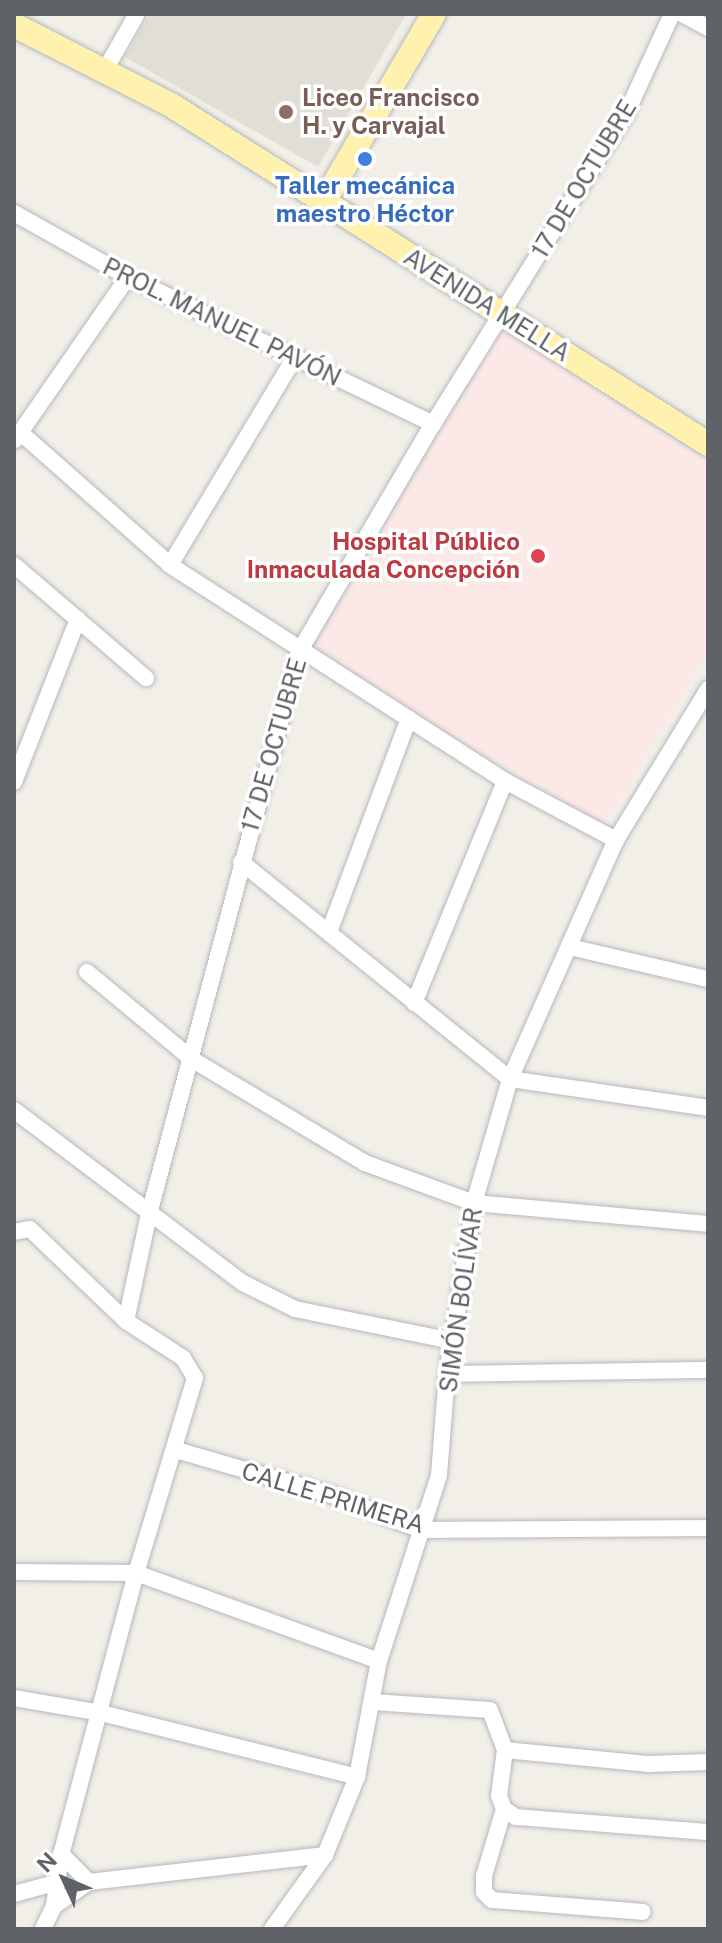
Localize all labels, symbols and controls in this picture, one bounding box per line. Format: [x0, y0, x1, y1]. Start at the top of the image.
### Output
place label: Liceo Francisco H. y Carvajal [302, 84, 480, 140]
street label: 17 DE OCTUBRE [525, 95, 643, 263]
marker: Liceo Francisco H. y Carvajal [277, 103, 295, 121]
marker: Taller mecánica maestro Héctor [356, 150, 374, 168]
place label: Taller mecánica maestro Héctor [275, 172, 455, 228]
street label: AVENIDA MELLA [399, 242, 575, 368]
street label: PROL. MANUEL PAVÓN [98, 252, 346, 392]
place label: Hospital Público Inmaculada Concepción [247, 528, 520, 584]
marker: Hospital Público Inmaculada Concepción [527, 545, 549, 567]
street label: 17 DE OCTUBRE [235, 655, 313, 835]
street label: SIMÓN BOLÍVAR [434, 1206, 488, 1394]
street label: CALLE PRIMERA [238, 1457, 428, 1539]
north arrow [24, 1839, 104, 1919]
text: N [31, 1847, 62, 1878]

